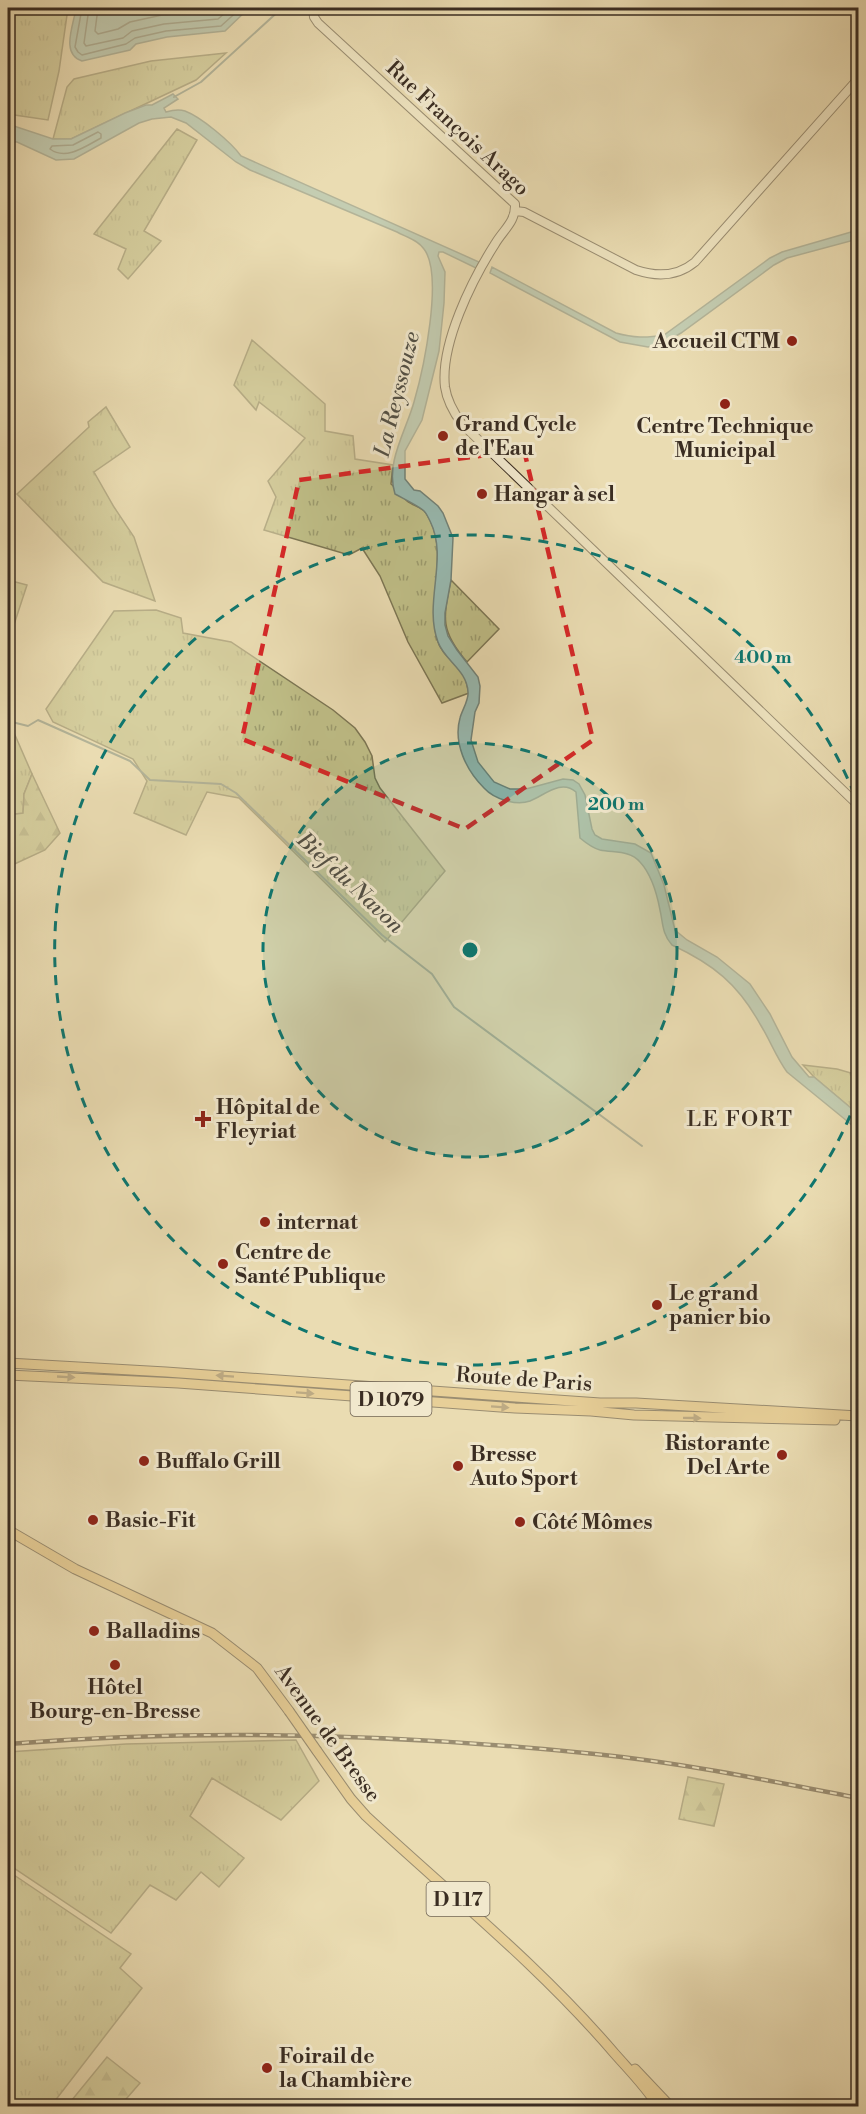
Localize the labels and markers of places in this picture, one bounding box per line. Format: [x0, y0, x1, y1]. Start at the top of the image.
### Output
place label: Accueil CTM [652, 329, 781, 355]
marker: Accueil CTM [785, 334, 799, 348]
marker: Centre Technique Municipal [718, 397, 732, 411]
place label: Grand Cycle de l'Eau [455, 412, 577, 462]
place label: Centre Technique Municipal [636, 414, 814, 464]
marker: Grand Cycle de l'Eau [436, 429, 450, 443]
place label: Hangar à sel [494, 482, 615, 508]
marker: Hangar à sel [475, 487, 489, 501]
centre of rings [460, 940, 480, 960]
place label: Hôpital de Fleyriat [216, 1095, 320, 1145]
marker: Hôpital de Fleyriat [194, 1110, 212, 1128]
place label: internat [277, 1210, 358, 1236]
marker: internat [258, 1215, 272, 1229]
place label: Centre de Santé Publique [235, 1240, 386, 1290]
marker: Centre de Santé Publique [216, 1257, 230, 1271]
place label: Le grand panier bio [669, 1281, 771, 1331]
marker: Le grand panier bio [650, 1298, 664, 1312]
place label: Ristorante Del Arte [665, 1431, 770, 1481]
place label: Bresse Auto Sport [469, 1442, 578, 1492]
marker: Ristorante Del Arte [775, 1448, 789, 1462]
place label: Buffalo Grill [156, 1449, 281, 1475]
marker: Buffalo Grill [137, 1454, 151, 1468]
marker: Bresse Auto Sport [451, 1459, 465, 1473]
place label: Basic-Fit [105, 1508, 196, 1534]
place label: Côté Mômes [532, 1510, 652, 1536]
marker: Basic-Fit [86, 1513, 100, 1527]
marker: Côté Mômes [513, 1515, 527, 1529]
place label: Balladins [106, 1619, 200, 1645]
marker: Balladins [87, 1624, 101, 1638]
marker: Hôtel Bourg-en-Bresse [108, 1658, 122, 1672]
place label: Hôtel Bourg-en-Bresse [30, 1675, 200, 1725]
place label: Foirail de la Chambière [279, 2044, 412, 2094]
marker: Foirail de la Chambière [260, 2061, 274, 2075]

